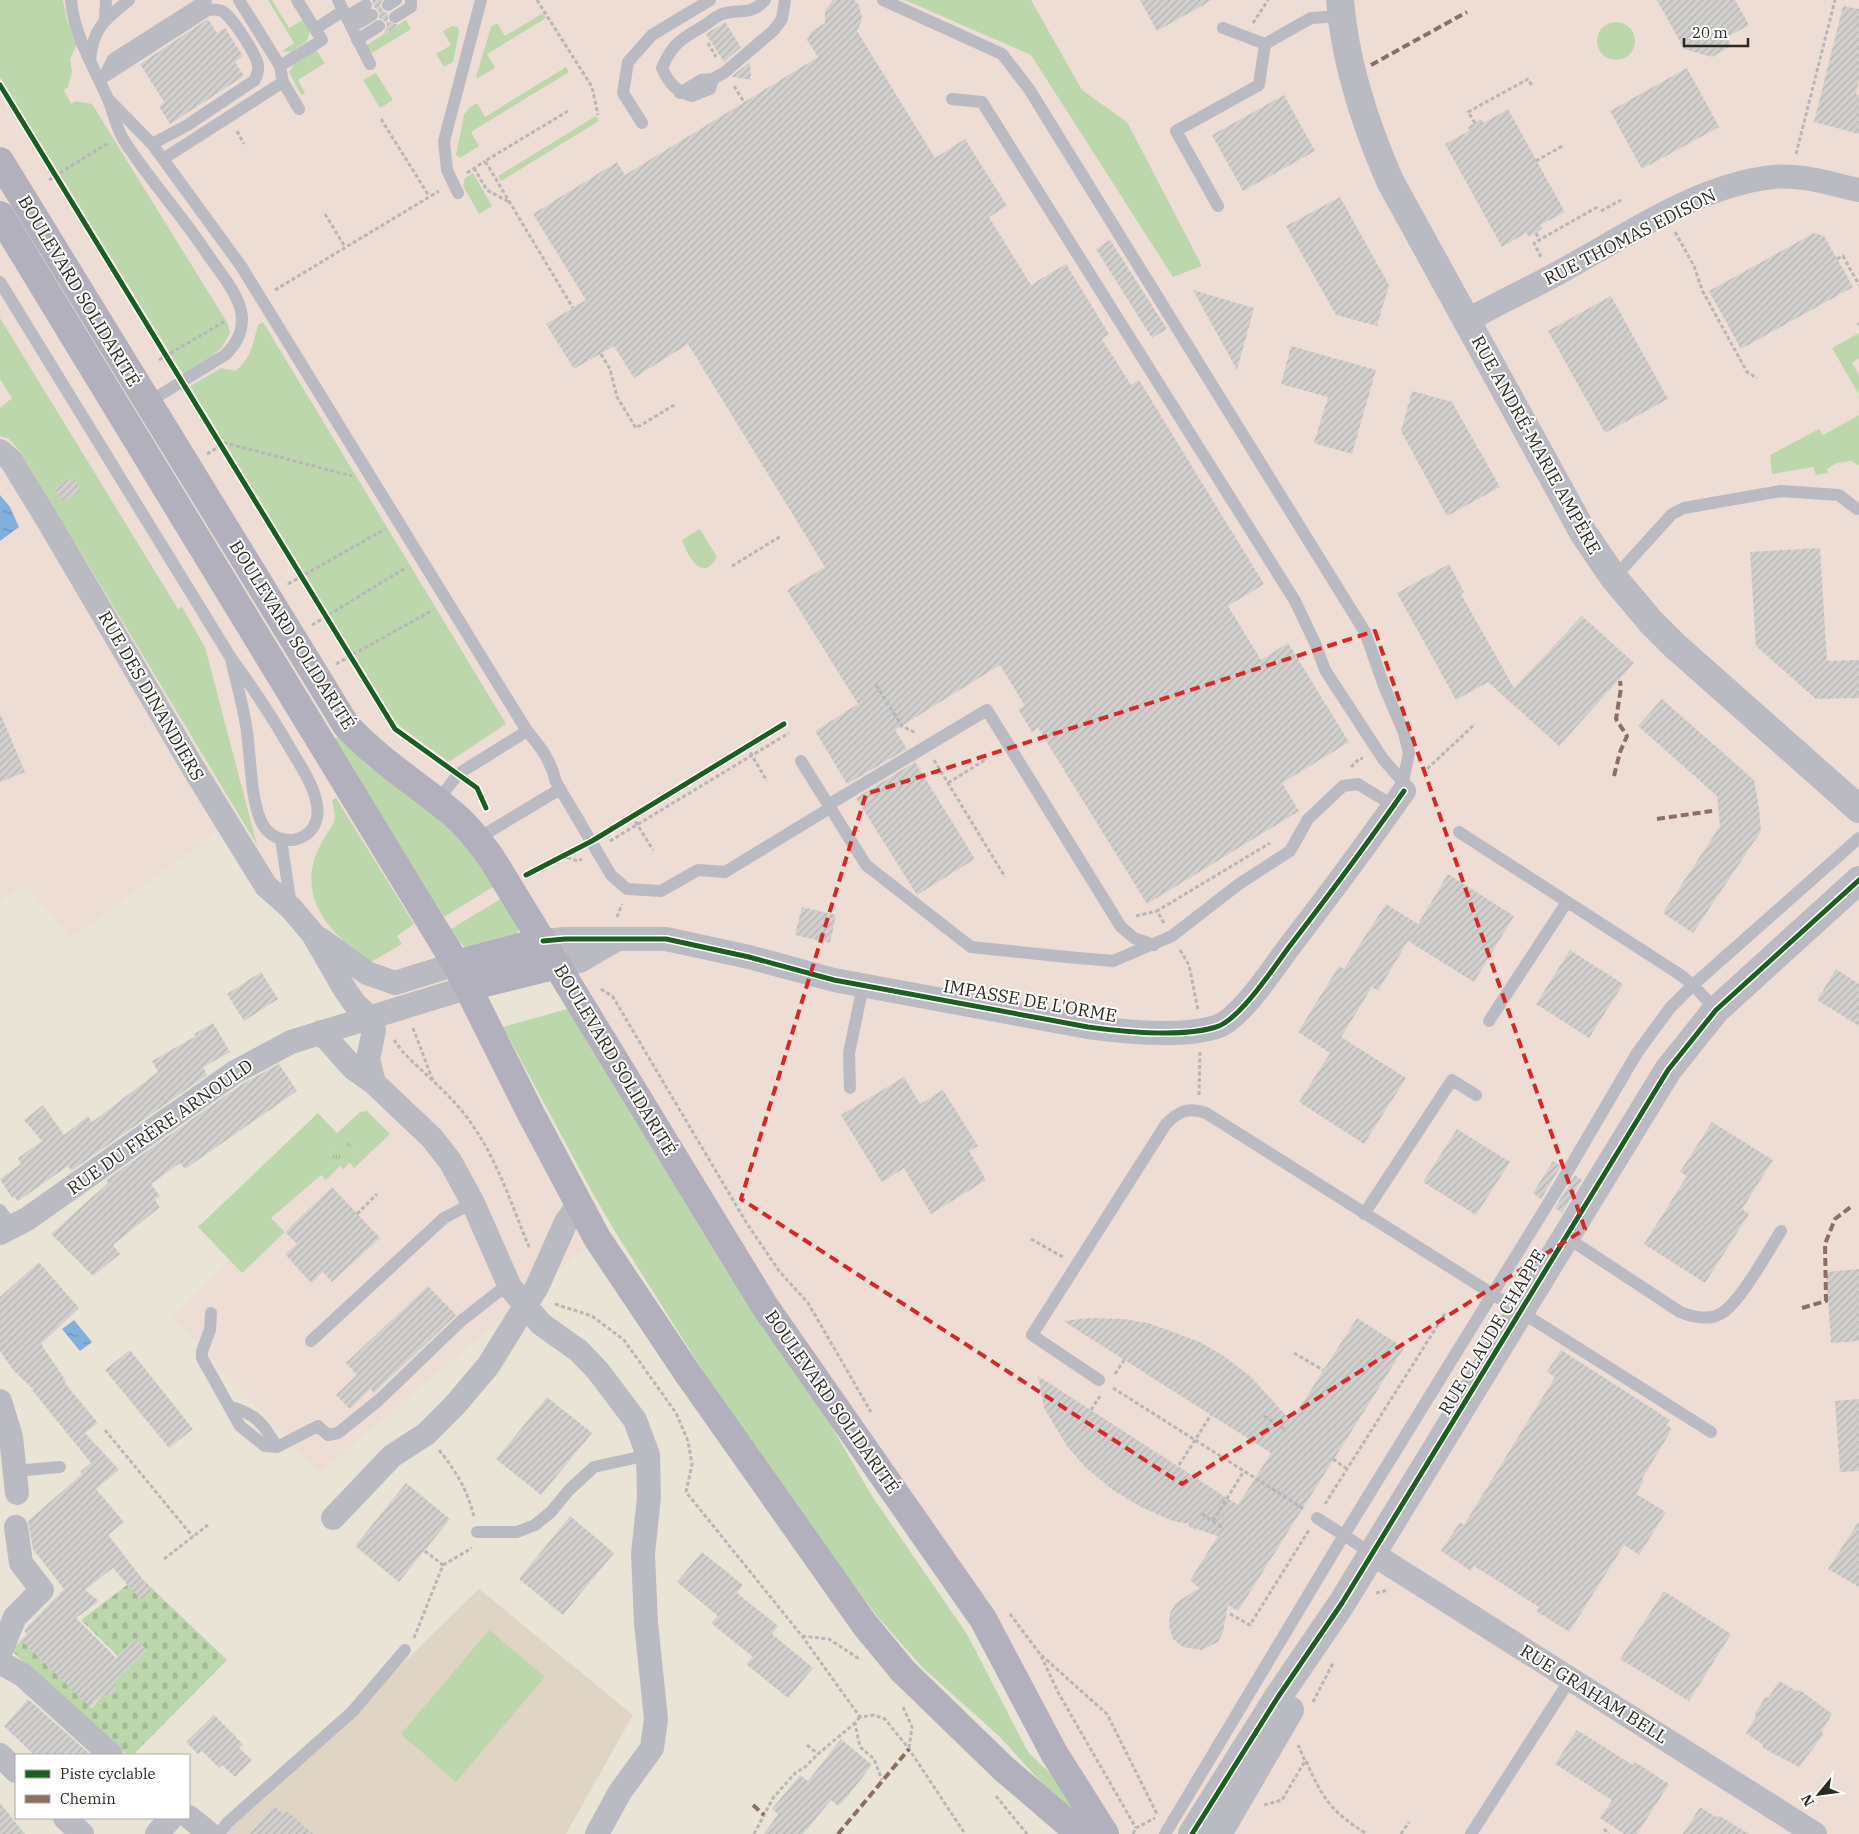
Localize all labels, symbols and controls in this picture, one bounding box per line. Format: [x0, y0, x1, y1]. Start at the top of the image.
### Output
scale bar [1684, 15, 1748, 47]
text: 20 m [1692, 23, 1728, 42]
street label: RUE THOMAS EDISON [1540, 183, 1720, 290]
street label: BOULEVARD SOLIDARITÉ [13, 191, 146, 391]
street label: RUE ANDRÉ-MARIE AMPÈRE [1467, 331, 1606, 558]
street label: BOULEVARD SOLIDARITÉ [225, 536, 360, 734]
street label: RUE DES DINANDIERS [93, 607, 209, 785]
street label: BOULEVARD SOLIDARITÉ [549, 960, 682, 1160]
street label: IMPASSE DE L'ORME [942, 974, 1119, 1027]
street label: RUE DU FRÈRE ARNOULD [62, 1054, 257, 1200]
street label: RUE CLAUDE CHAPPE [1433, 1245, 1550, 1419]
street label: BOULEVARD SOLIDARITÉ [760, 1305, 905, 1498]
street label: RUE GRAHAM BELL [1516, 1639, 1672, 1748]
legend [15, 1754, 190, 1819]
text: Piste cyclable [60, 1764, 156, 1783]
north arrow [1794, 1769, 1844, 1819]
text: Chemin [60, 1789, 116, 1808]
text: N [1797, 1791, 1818, 1810]

